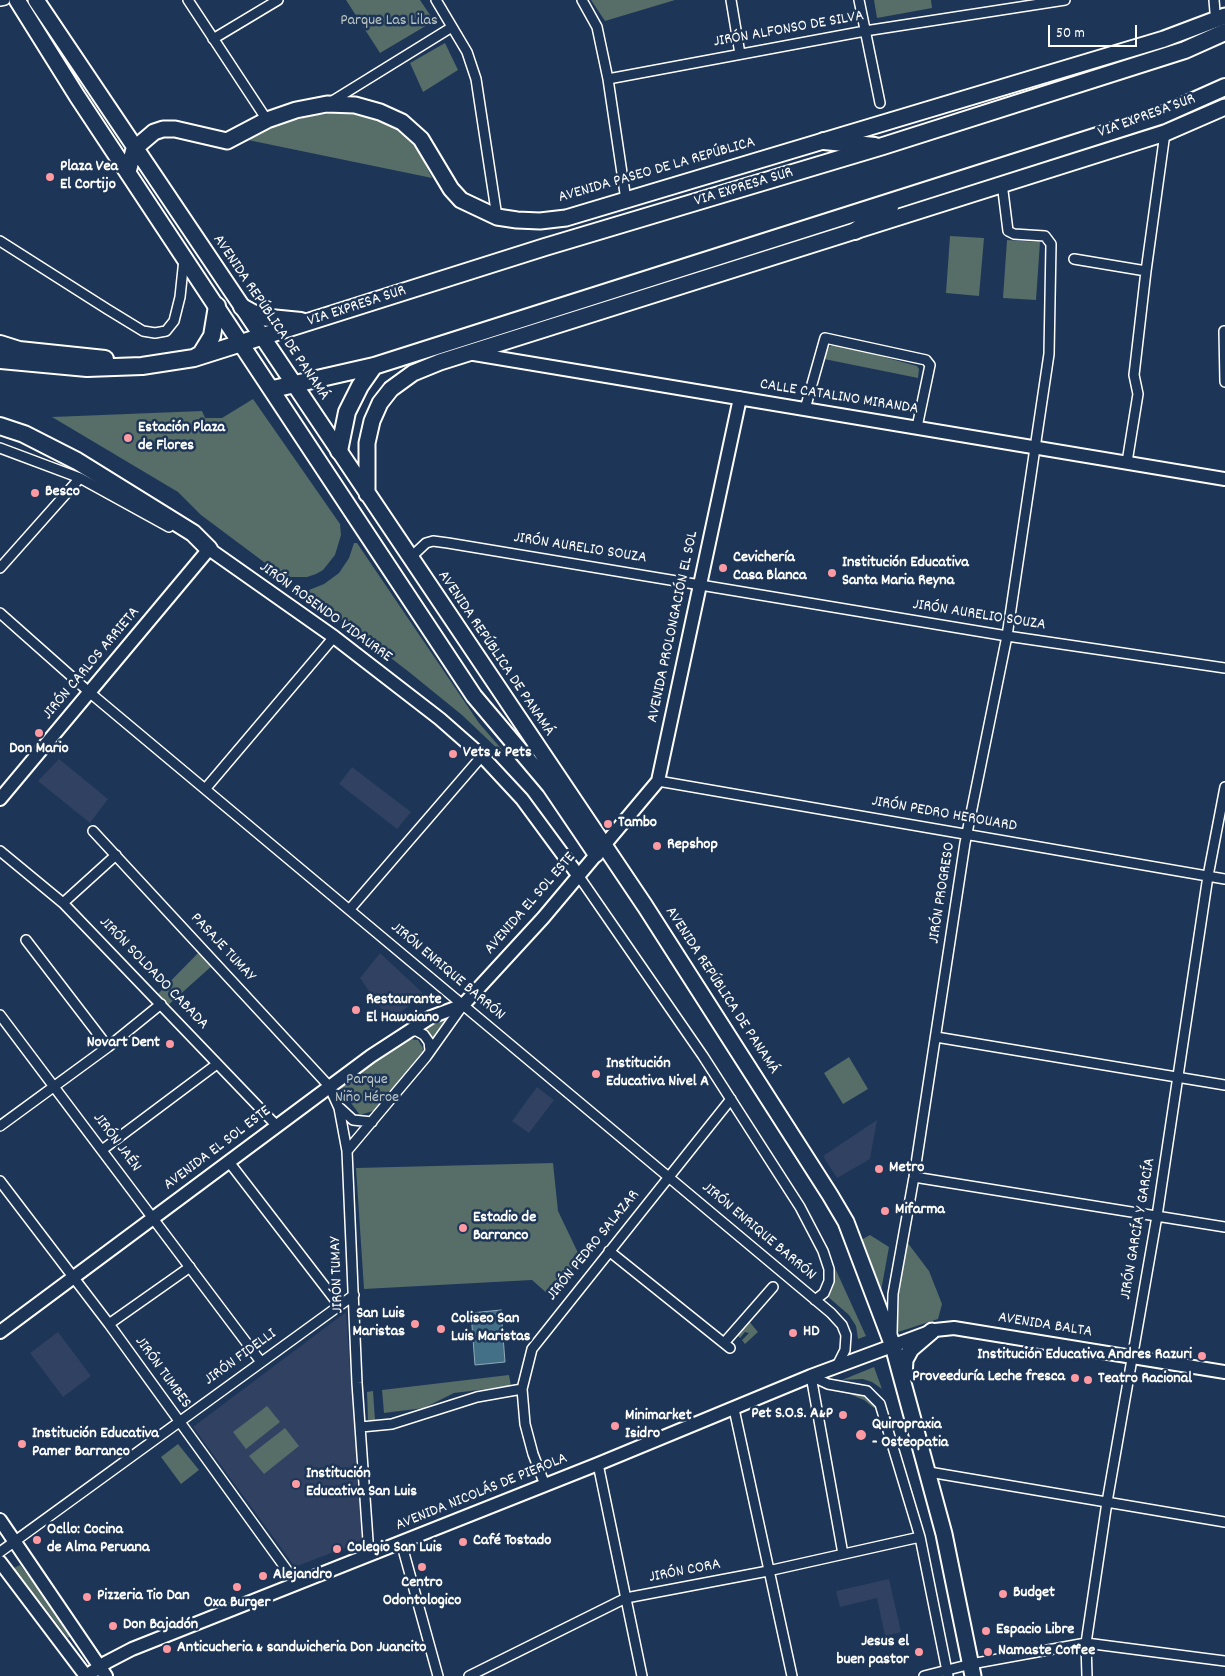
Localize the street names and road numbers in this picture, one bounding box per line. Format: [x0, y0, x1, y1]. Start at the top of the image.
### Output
street label: JIRÓN ALFONSO DE SILVA [712, 7, 866, 53]
street label: VIA EXPRESA SUR [1096, 90, 1198, 144]
street label: AVENIDA PASEO DE LA REPÚBLICA [556, 134, 758, 208]
street label: VIA EXPRESA SUR [692, 164, 796, 212]
street label: AVENIDA REPÚBLICA DE PANAMÁ [207, 232, 333, 404]
street label: VIA EXPRESA SUR [305, 282, 409, 332]
street label: CALLE CATALINO MIRANDA [758, 376, 920, 420]
street label: JIRÓN AURELIO SOUZA [512, 529, 648, 569]
street label: AVENIDA PROLONGACIÓN EL SOL [644, 529, 704, 725]
street label: JIRÓN ROSENDO VIDAURRE [255, 558, 395, 668]
street label: AVENIDA REPÚBLICA DE PANAMÁ [432, 568, 558, 740]
street label: JIRÓN AURELIO SOUZA [911, 596, 1047, 636]
street label: JIRÓN CARLOS ARRIETA [39, 604, 145, 724]
street label: JIRÓN PEDRO HEROUARD [870, 793, 1018, 837]
street label: JIRÓN PROGRESO [926, 841, 960, 945]
street label: AVENIDA EL SOL ESTE [481, 849, 581, 959]
street label: AVENIDA REPÚBLICA DE PANAMÁ [660, 904, 782, 1078]
street label: PASAJE TUMAY [185, 910, 259, 986]
street label: JIRÓN SOLDADO CABADA [94, 913, 212, 1035]
street label: JIRÓN ENRIQUE BARRÓN [386, 919, 508, 1025]
street label: AVENIDA EL SOL ESTE [161, 1102, 275, 1196]
street label: JIRÓN JAÉN [88, 1110, 144, 1176]
street label: JIRÓN GARCÍA Y GARCÍA [1117, 1157, 1161, 1301]
street label: JIRÓN ENRIQUE BARRÓN [697, 1179, 819, 1285]
street label: JIRÓN PEDRO SALAZAR [543, 1187, 645, 1305]
street label: JIRÓN TUMAY [327, 1236, 349, 1314]
street label: AVENIDA BALTA [996, 1309, 1094, 1343]
street label: JIRÓN FIDELLI [201, 1325, 281, 1391]
street label: JIRÓN TUMBES [129, 1333, 195, 1413]
street label: AVENIDA NICOLÁS DE PIEROLA [393, 1450, 571, 1536]
street label: JIRÓN CORA [648, 1556, 722, 1588]

